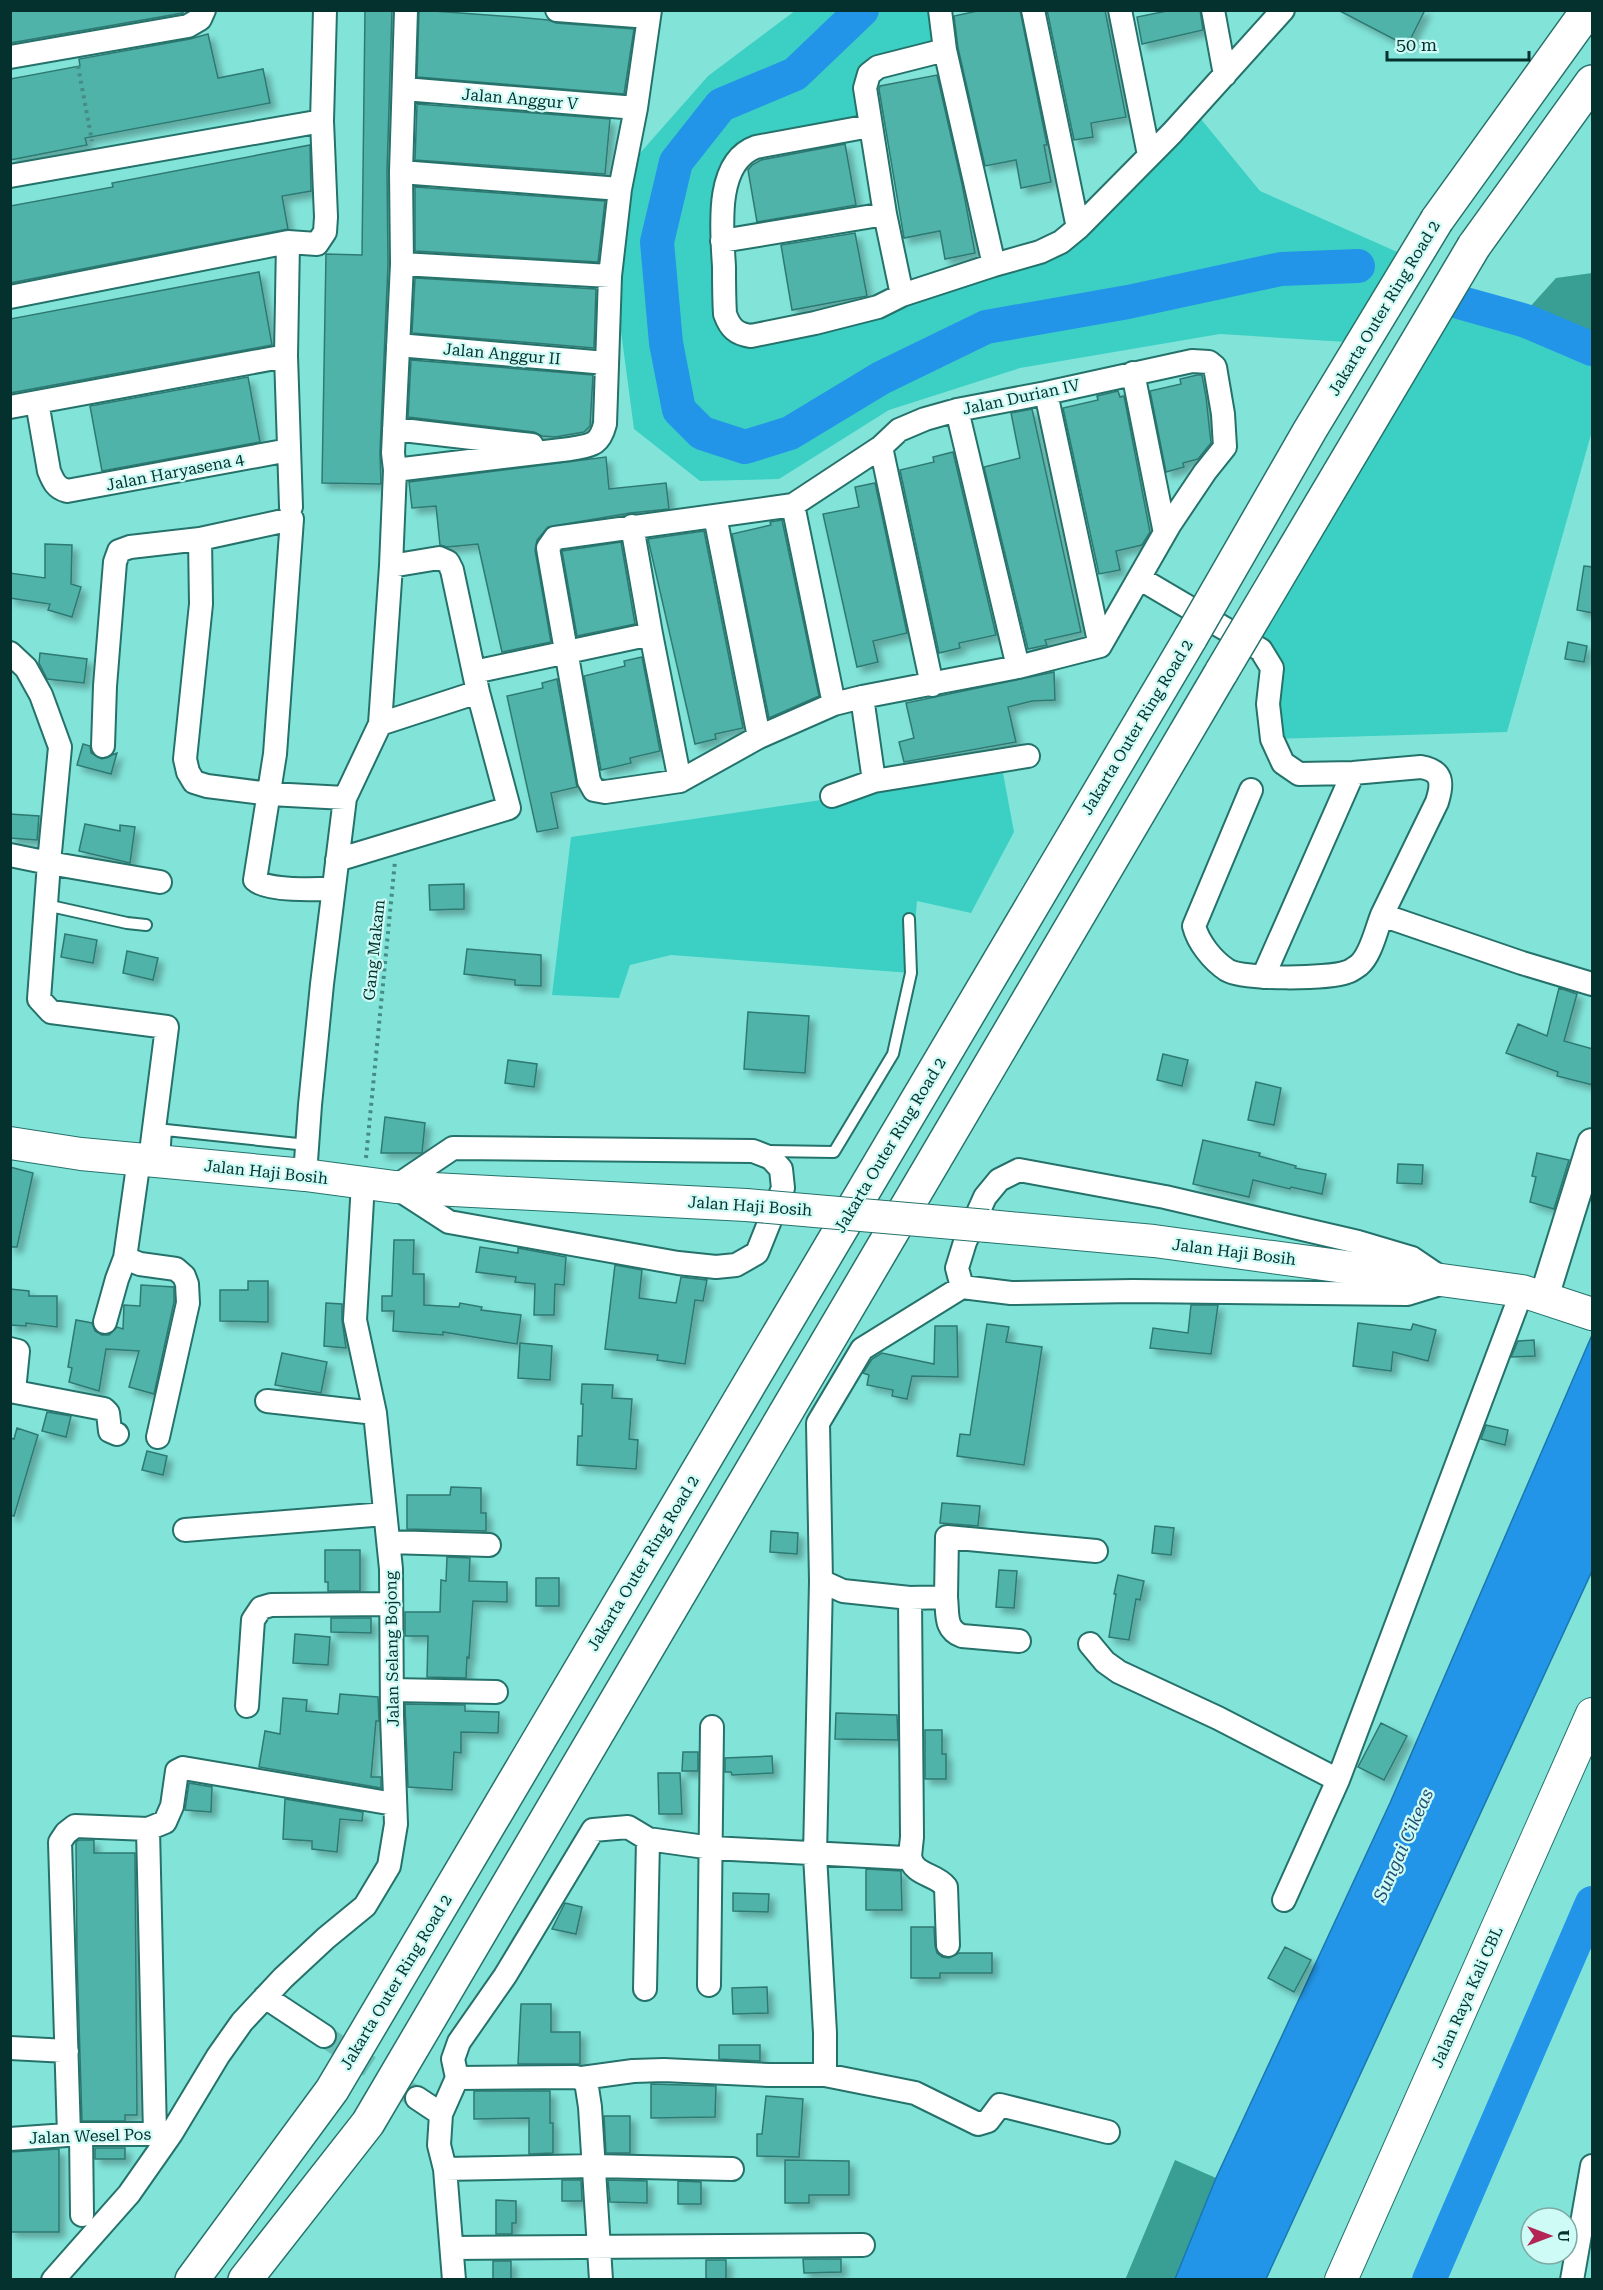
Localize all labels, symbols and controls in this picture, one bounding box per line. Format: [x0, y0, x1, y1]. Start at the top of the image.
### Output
scale bar [1387, 24, 1530, 62]
text: 50 m [1396, 34, 1437, 55]
street label: Jalan Anggur V [461, 84, 580, 114]
street label: Jakarta Outer Ring Road 2 [1324, 217, 1444, 399]
street label: Jalan Anggur II [443, 339, 561, 369]
street label: Jalan Durian IV [961, 375, 1082, 419]
street label: Jalan Haryasena 4 [104, 449, 246, 495]
street label: Jakarta Outer Ring Road 2 [1077, 636, 1197, 818]
street label: Gang Makam [359, 898, 389, 1001]
street label: Jakarta Outer Ring Road 2 [830, 1054, 950, 1236]
street label: Jalan Haji Bosih [203, 1156, 329, 1188]
street label: Jalan Haji Bosih [687, 1192, 813, 1220]
street label: Jalan Haji Bosih [1171, 1235, 1297, 1269]
street label: Jakarta Outer Ring Road 2 [583, 1472, 703, 1654]
street label: Jalan Selang Bojong [381, 1570, 403, 1727]
water label: Sungai Cikeas [1368, 1785, 1437, 1906]
street label: Jakarta Outer Ring Road 2 [336, 1891, 456, 2073]
street label: Jalan Raya Kali CBL [1427, 1923, 1507, 2071]
street label: Jalan Wesel Pos [29, 2124, 152, 2148]
north arrow [1519, 2206, 1579, 2266]
text: U [1554, 2230, 1573, 2242]

